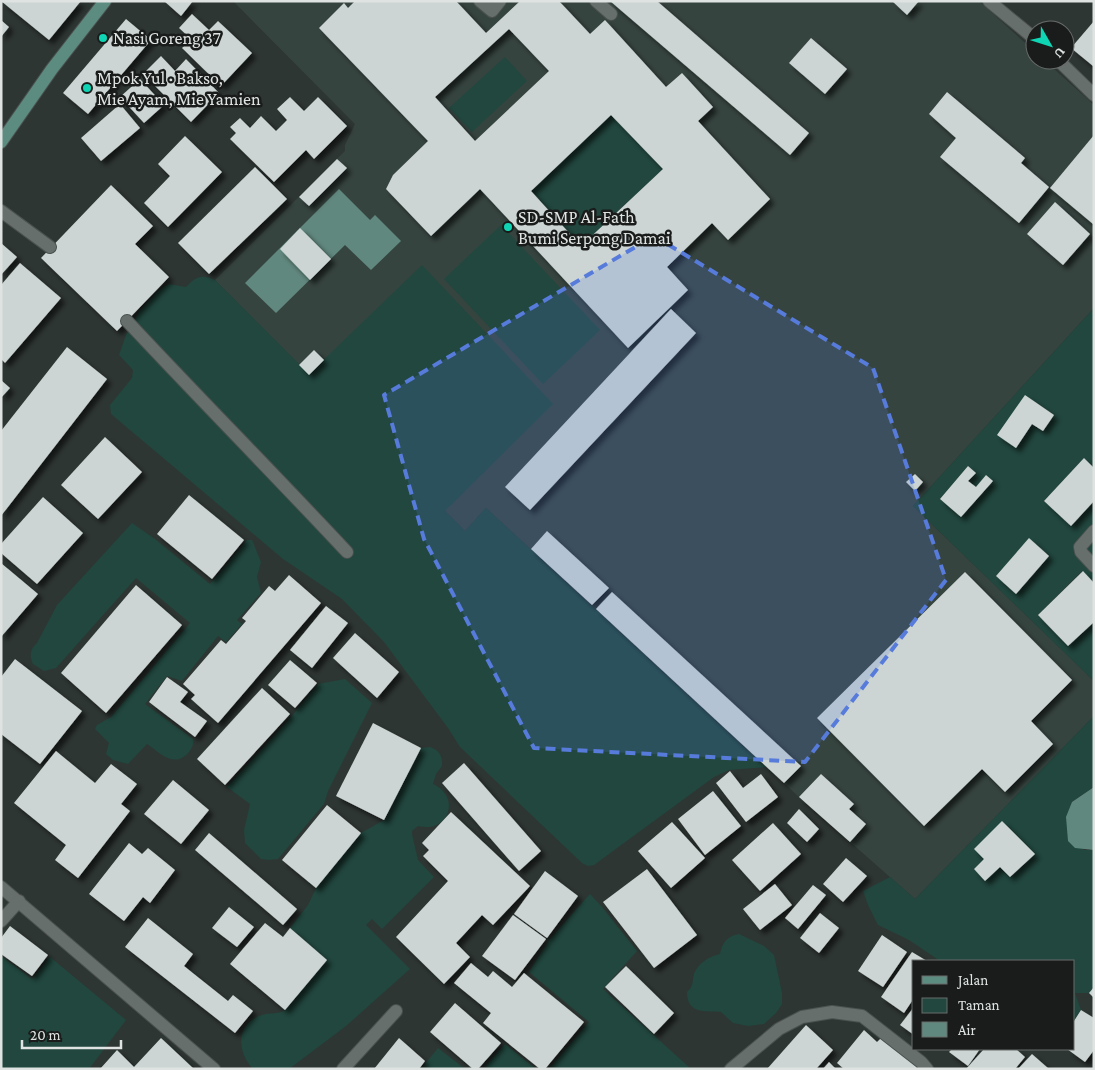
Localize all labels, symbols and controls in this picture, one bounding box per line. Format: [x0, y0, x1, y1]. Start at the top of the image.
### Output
north arrow [1025, 20, 1075, 70]
place label: Nasi Goreng 37 [113, 28, 221, 48]
marker: Nasi Goreng 37 [97, 32, 109, 44]
text: U [1051, 44, 1069, 62]
place label: Mpok Yul · Bakso, Mie Ayam, Mie Yamien [97, 68, 261, 109]
marker: Mpok Yul · Bakso, Mie Ayam, Mie Yamien [81, 82, 93, 94]
place label: SD-SMP Al-Fath Bumi Serpong Damai [518, 207, 671, 248]
marker: SD-SMP Al-Fath Bumi Serpong Damai [502, 221, 514, 233]
legend [912, 960, 1075, 1050]
text: Jalan [956, 972, 988, 989]
text: Taman [958, 997, 1000, 1013]
scale bar [22, 1018, 121, 1050]
text: Air [958, 1022, 976, 1038]
text: 20 m [30, 1027, 61, 1043]

